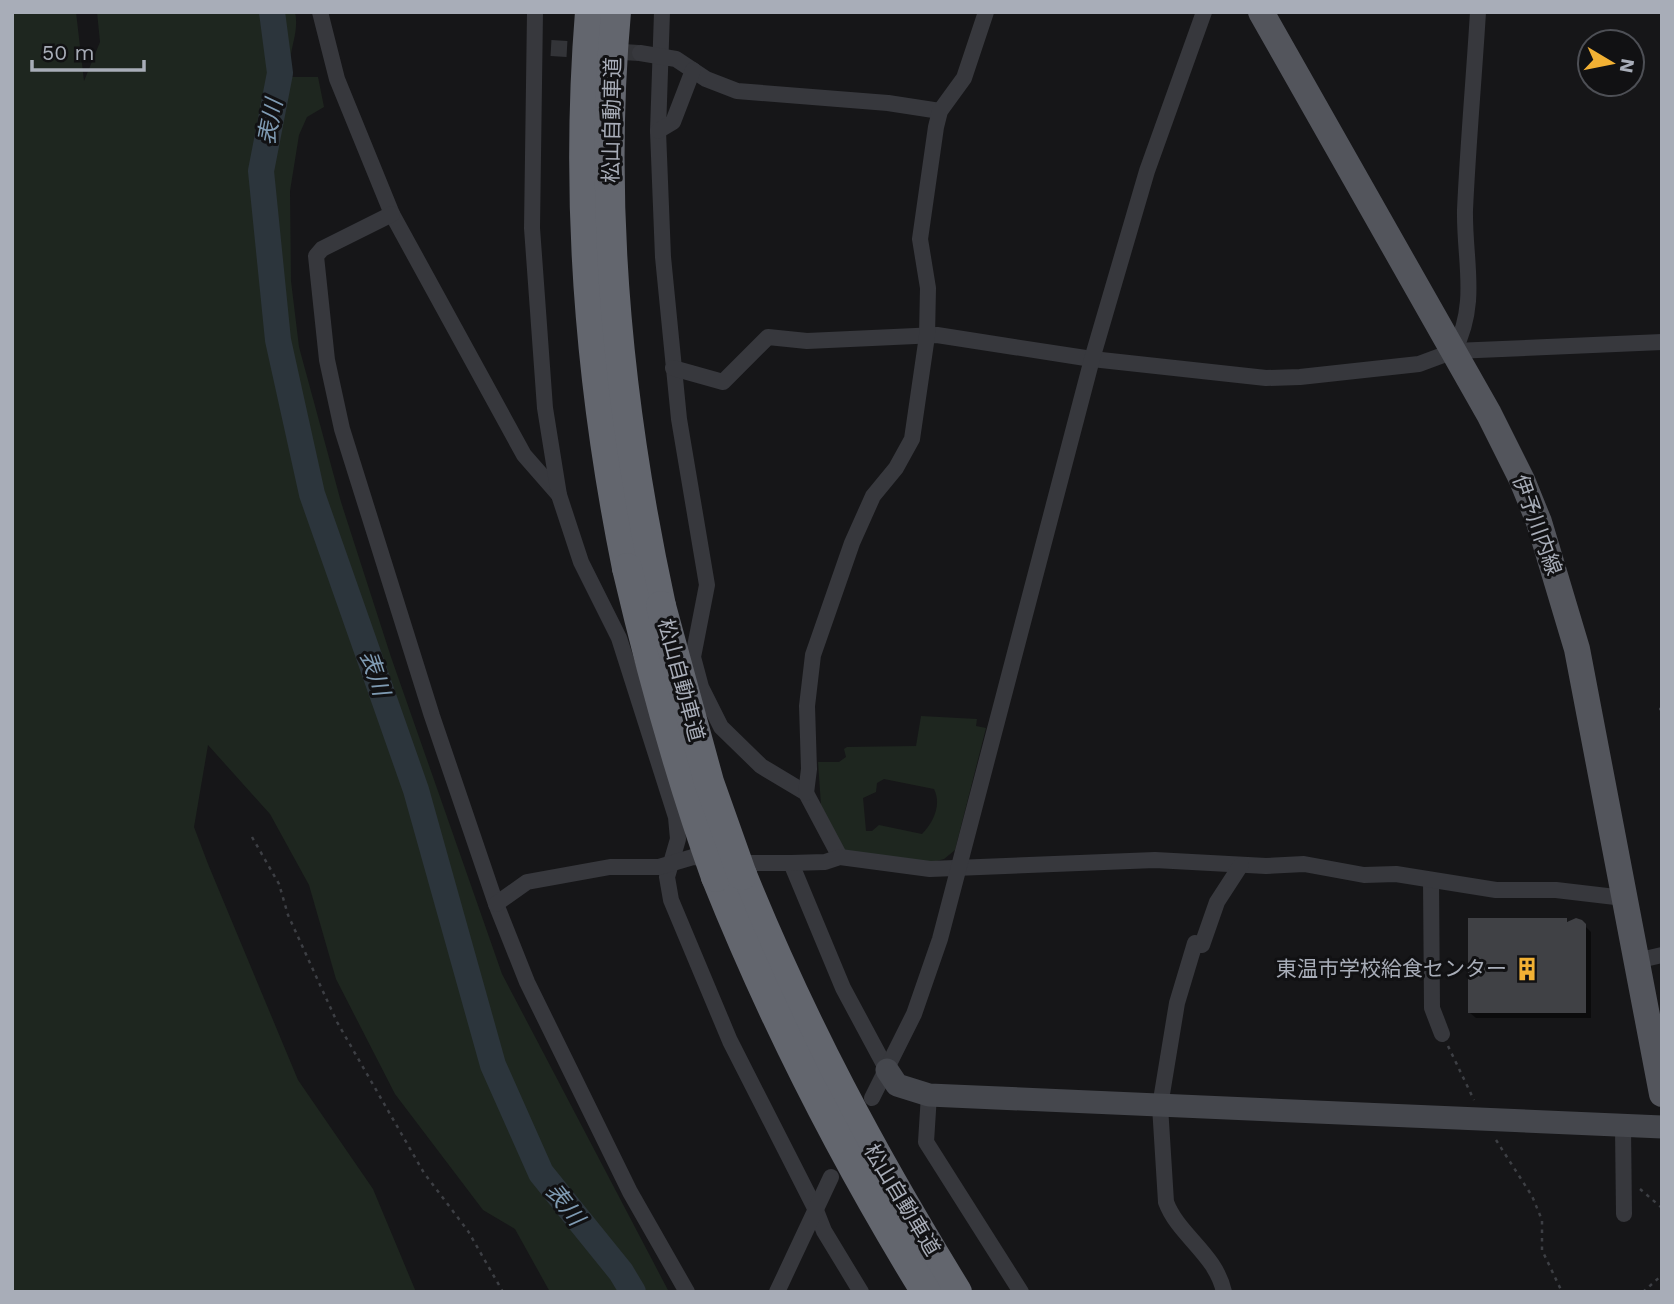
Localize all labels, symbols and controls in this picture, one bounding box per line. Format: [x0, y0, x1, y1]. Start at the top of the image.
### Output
scale bar [32, 28, 144, 72]
north arrow [1576, 28, 1646, 98]
text: 50 m [42, 40, 94, 65]
street label: 松山自動車道 [598, 57, 625, 183]
text: N [1615, 57, 1640, 75]
water label: 表川 [253, 94, 289, 147]
street label: 伊予川内線 [1508, 471, 1567, 578]
street label: 松山自動車道 [653, 616, 710, 744]
water label: 表川 [354, 647, 396, 702]
building icon: 東温市学校給食センター [1513, 955, 1541, 983]
place label: 東温市学校給食センター [1276, 956, 1507, 981]
street label: 松山自動車道 [859, 1139, 946, 1260]
water label: 表川 [540, 1178, 591, 1233]

